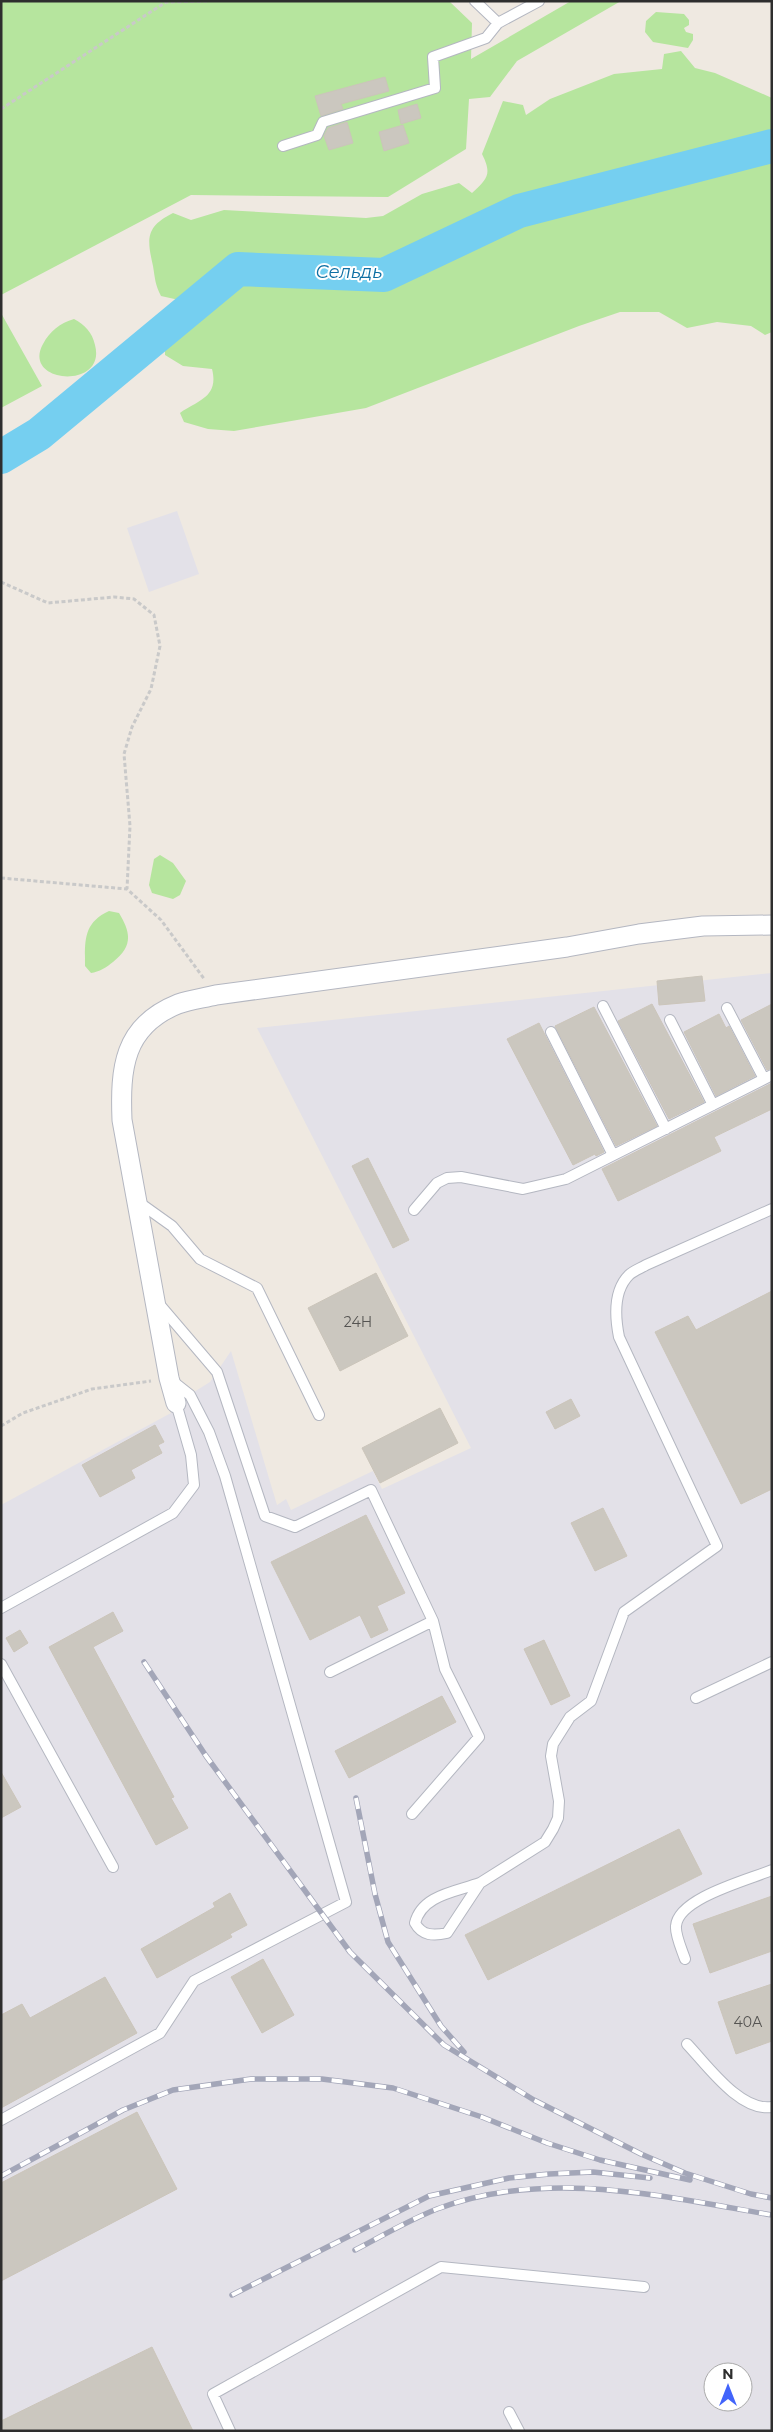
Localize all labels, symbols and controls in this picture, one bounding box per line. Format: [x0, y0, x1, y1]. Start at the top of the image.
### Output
water label: Сельдь [316, 261, 382, 283]
house number: 24Н [344, 1313, 372, 1331]
house number: 40А [734, 2013, 763, 2031]
north arrow [703, 2362, 753, 2412]
text: N [722, 2365, 734, 2383]

